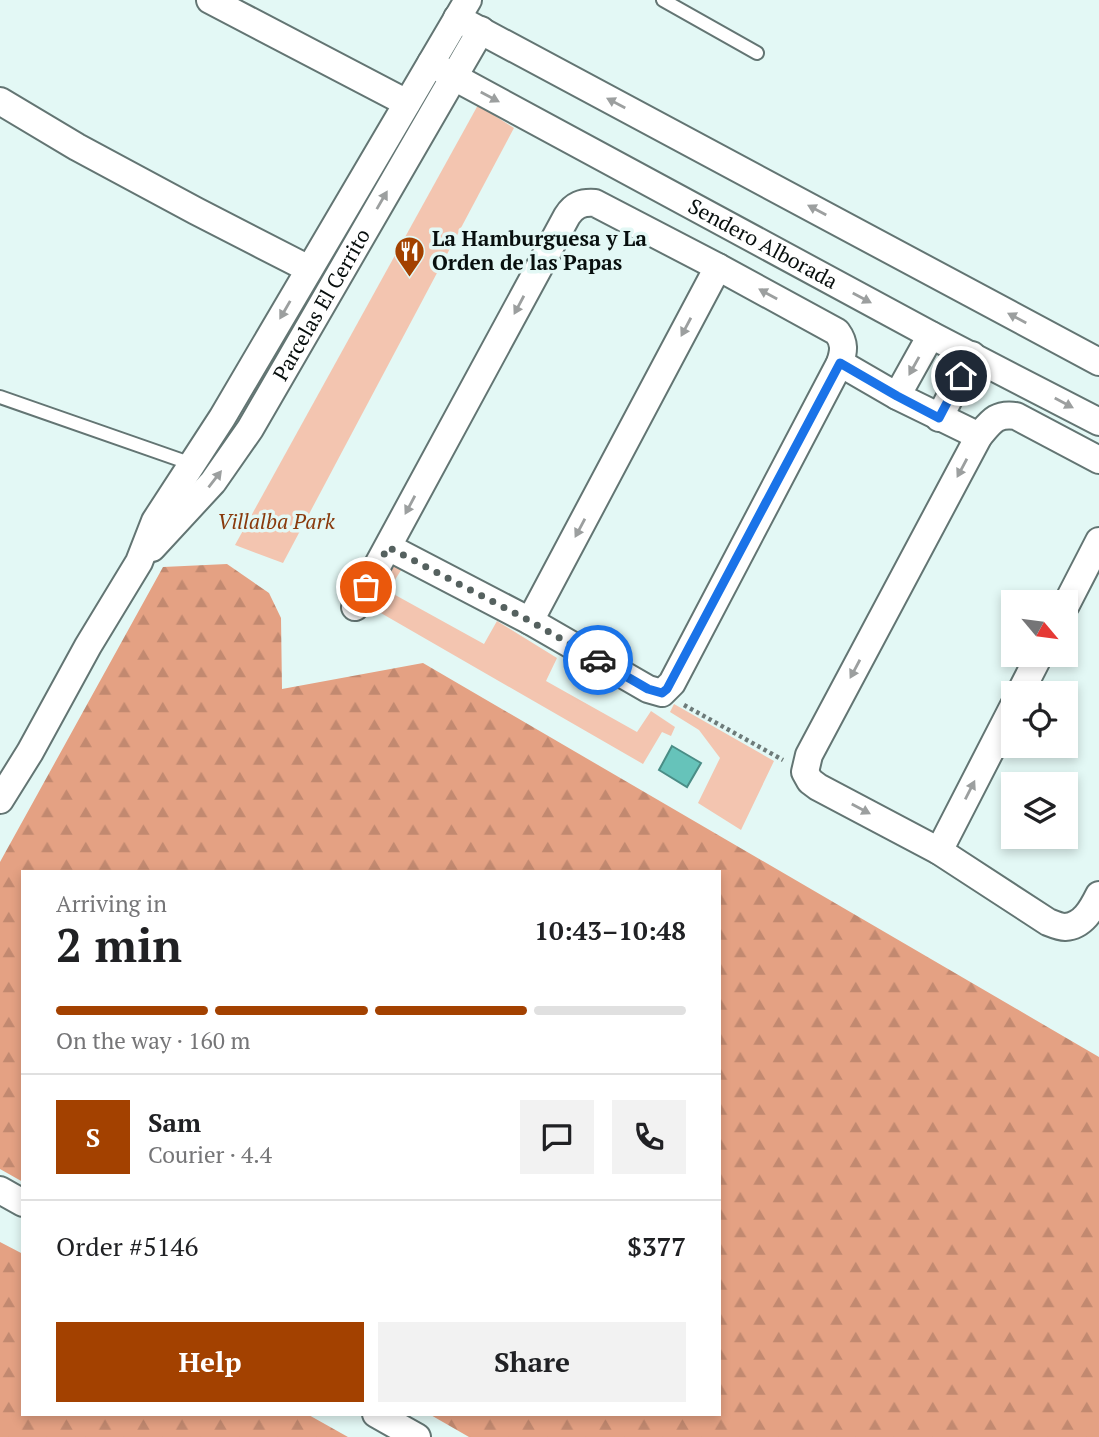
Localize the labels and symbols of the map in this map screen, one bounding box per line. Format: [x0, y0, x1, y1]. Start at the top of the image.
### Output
one-way arrow [480, 91, 499, 103]
one-way arrow [606, 97, 626, 109]
one-way arrow [376, 191, 389, 210]
street label: Sendero Alborada [684, 191, 843, 295]
one-way arrow [806, 205, 826, 217]
street label: Parcelas El Cerrito [266, 223, 376, 386]
place label: La Hamburguesa y La Orden de las Papas [432, 224, 647, 276]
restaurant icon: La Hamburguesa y La Orden de las Papas [392, 234, 426, 278]
one-way arrow [759, 288, 778, 300]
one-way arrow [853, 292, 872, 304]
one-way arrow [513, 295, 524, 315]
one-way arrow [279, 300, 291, 319]
one-way arrow [1007, 312, 1027, 324]
one-way arrow [680, 317, 692, 337]
pin [931, 346, 991, 406]
one-way arrow [908, 356, 920, 375]
one-way arrow [1054, 398, 1074, 409]
one-way arrow [956, 458, 967, 478]
one-way arrow [207, 470, 222, 488]
one-way arrow [405, 495, 416, 515]
park label: Villalba Park [217, 507, 336, 535]
one-way arrow [574, 518, 585, 538]
pin [336, 557, 396, 617]
north arrow [1001, 590, 1078, 667]
courier [563, 625, 633, 695]
one-way arrow [849, 659, 860, 679]
one-way arrow [965, 780, 976, 800]
one-way arrow [851, 804, 871, 815]

